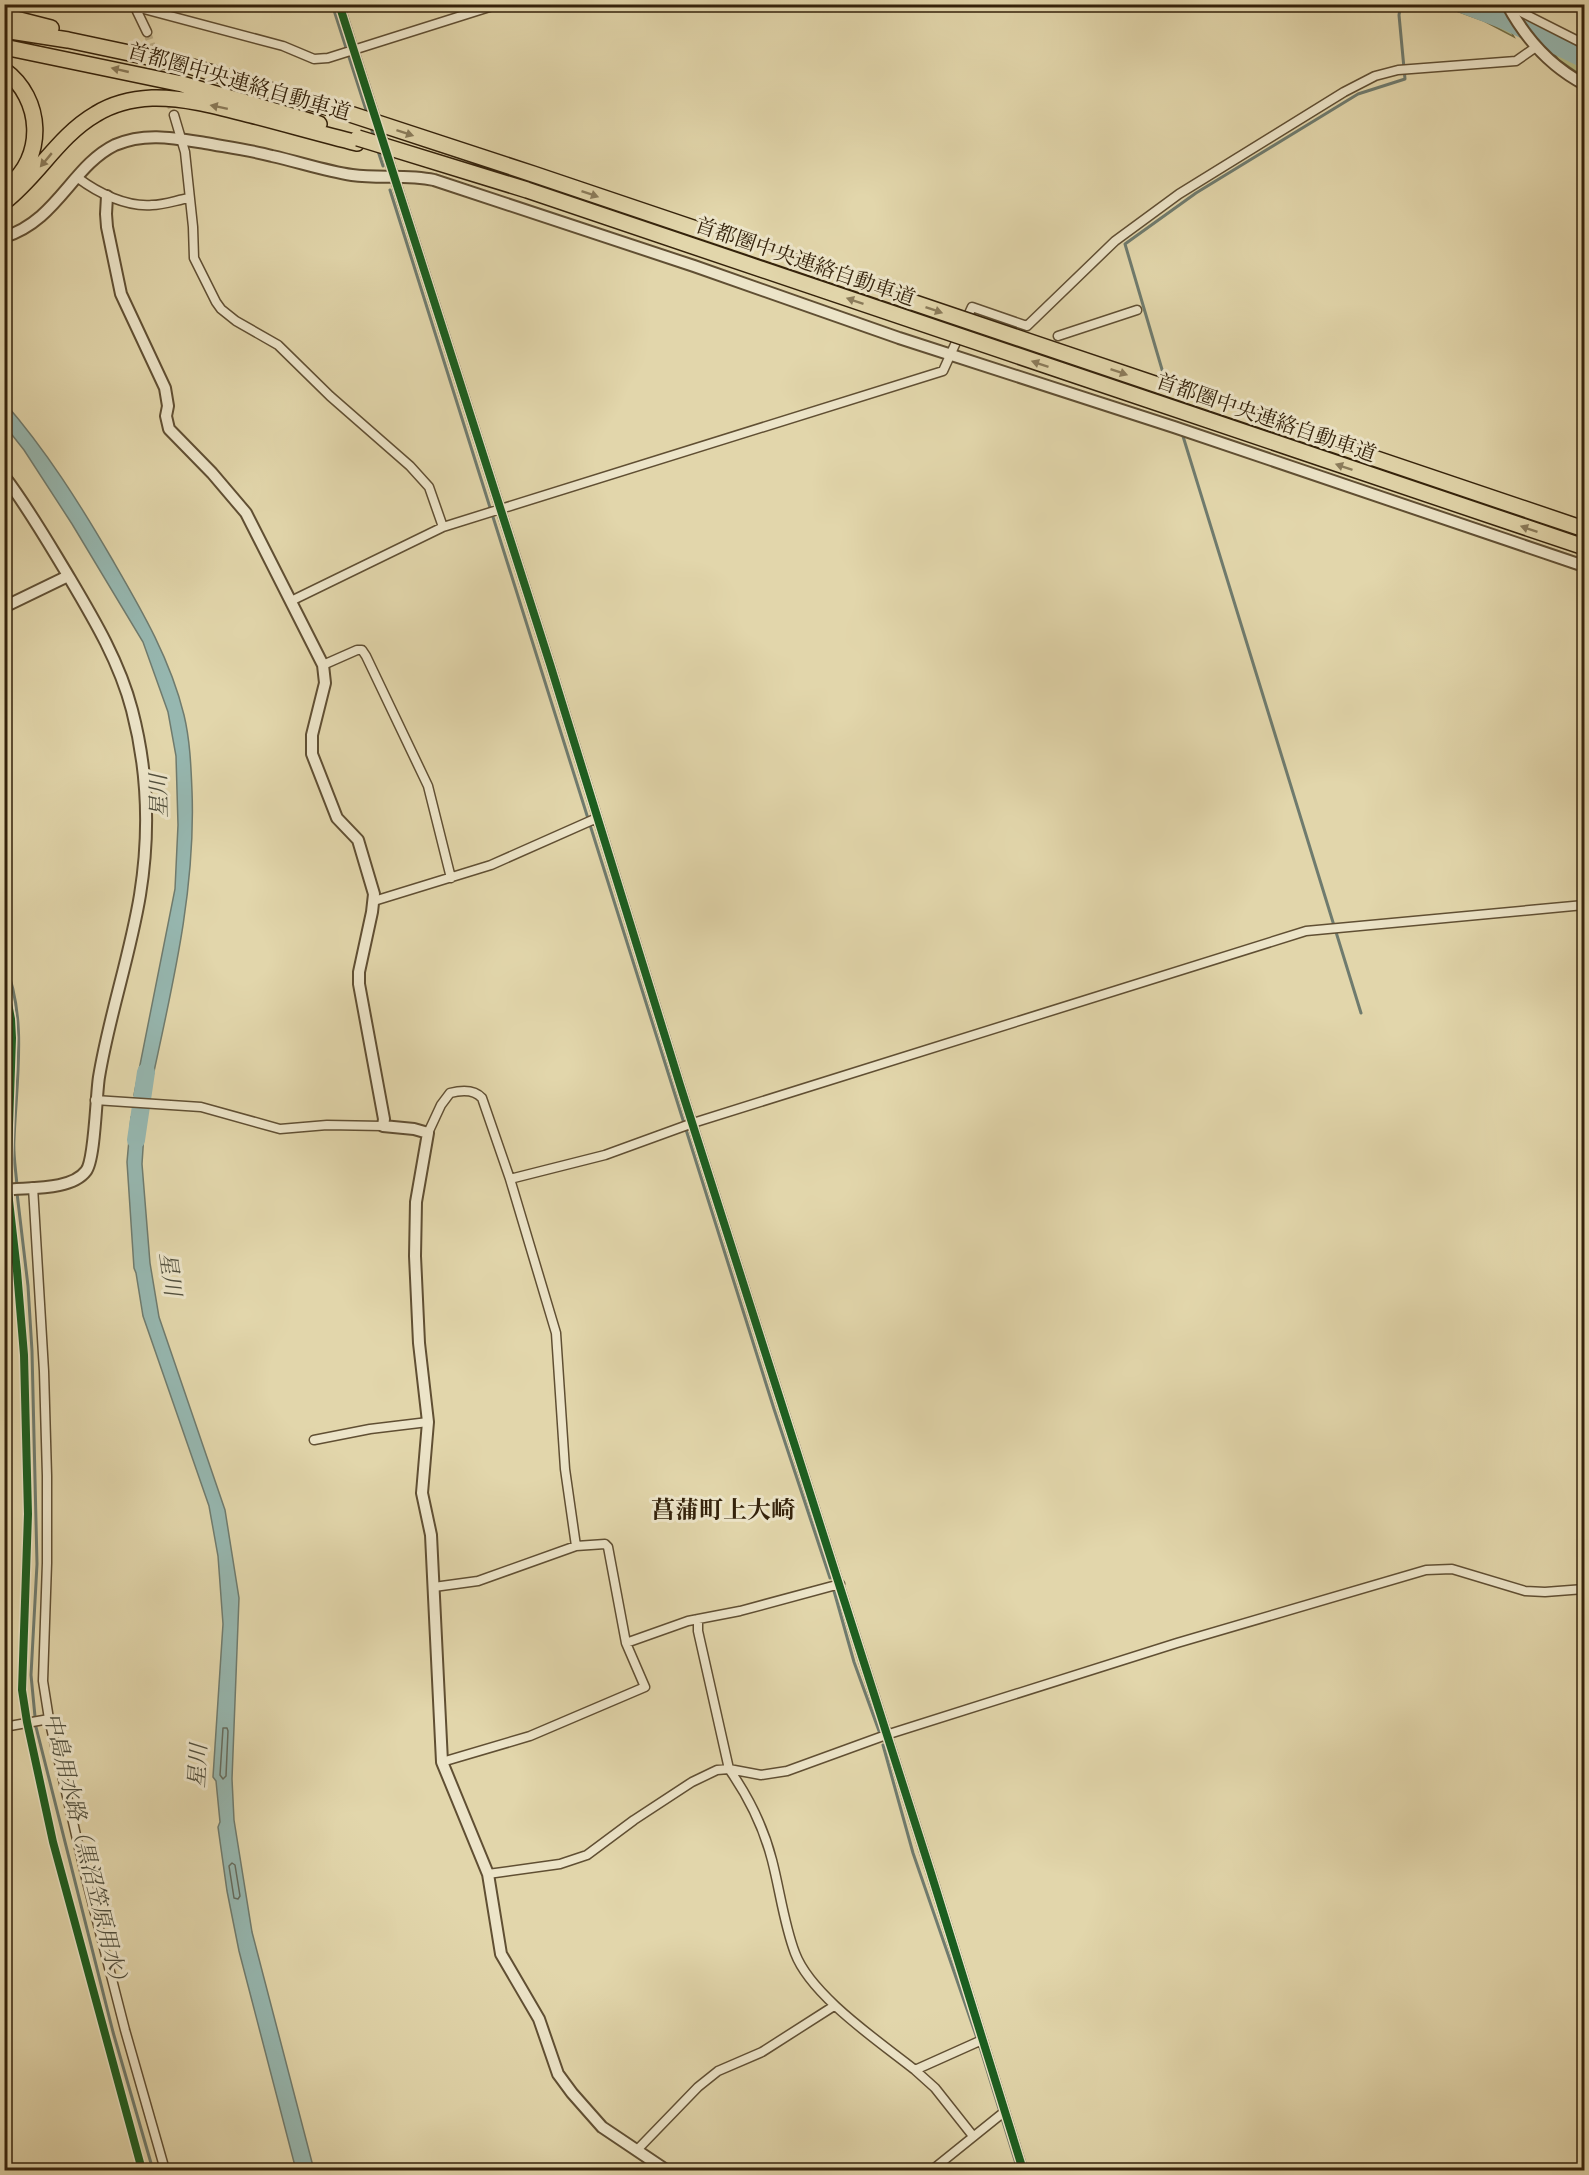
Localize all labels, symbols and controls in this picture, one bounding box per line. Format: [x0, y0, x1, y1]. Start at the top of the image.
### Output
street label: 首都圏中央連絡自動車道 [124, 36, 354, 128]
one-way arrow [111, 65, 130, 74]
one-way arrow [209, 102, 228, 111]
one-way arrow [396, 128, 414, 138]
one-way arrow [39, 152, 52, 168]
one-way arrow [582, 189, 600, 199]
street label: 首都圏中央連絡自動車道 [691, 211, 919, 313]
one-way arrow [846, 296, 864, 306]
one-way arrow [925, 306, 943, 315]
one-way arrow [1031, 358, 1049, 368]
street label: 首都圏中央連絡自動車道 [1152, 367, 1380, 469]
one-way arrow [1110, 368, 1128, 378]
one-way arrow [1335, 461, 1353, 471]
one-way arrow [1520, 523, 1538, 533]
water label: 星川 [144, 772, 174, 818]
water label: 星川 [152, 1250, 188, 1300]
district label: 菖蒲町上大崎 [651, 1494, 795, 1527]
water label: 中島用水路（黒沼笠原用水） [37, 1710, 135, 1994]
water label: 星川 [182, 1741, 214, 1789]

